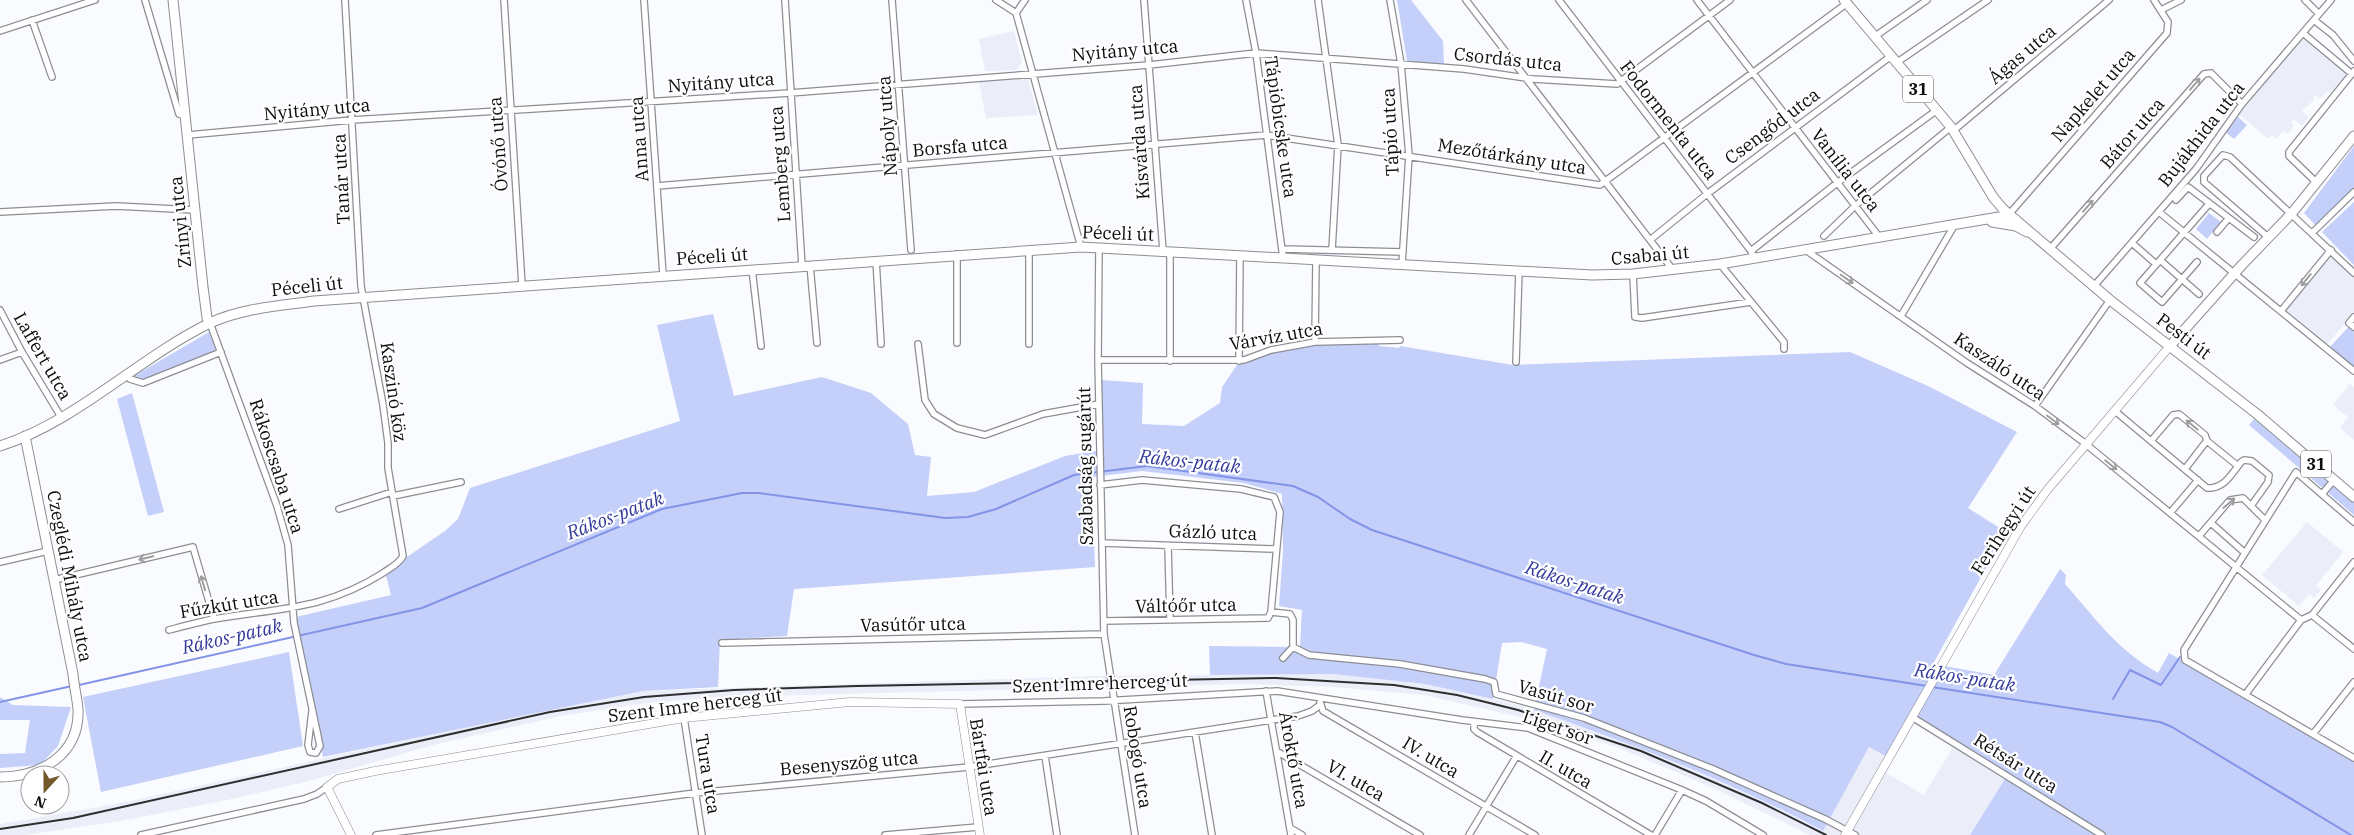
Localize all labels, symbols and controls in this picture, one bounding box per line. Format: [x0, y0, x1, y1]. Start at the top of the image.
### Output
street label: Ágas utca [1983, 19, 2061, 89]
street label: Nyitány utca [1071, 34, 1180, 66]
street label: Csordás utca [1453, 42, 1564, 76]
street label: Napkelet utca [2046, 43, 2140, 147]
street label: Tápióbicske utca [1260, 55, 1302, 199]
street label: Fodormenta utca [1615, 56, 1723, 184]
street label: Nyitány utca [667, 67, 775, 97]
street label: Nápoly utca [872, 75, 902, 177]
road number: 31 [1903, 76, 1933, 102]
street label: Bujákhida utca [2153, 77, 2249, 191]
one-way arrow [2189, 78, 2201, 91]
street label: Kisvárda utca [1123, 83, 1155, 201]
street label: Csengőd utca [1720, 83, 1824, 169]
street label: Tápió utca [1376, 87, 1404, 177]
street label: Nyitány utca [263, 93, 372, 125]
street label: Bátor utca [2095, 93, 2169, 173]
street label: Anna utca [625, 95, 653, 183]
street label: Óvónő utca [483, 96, 513, 192]
street label: Lemberg utca [764, 105, 796, 223]
street label: Vanília utca [1806, 124, 1886, 216]
street label: Borsfa utca [911, 130, 1009, 162]
street label: Tanár utca [327, 133, 355, 225]
street label: Mezőtárkány utca [1436, 133, 1588, 179]
street label: Zrínyi utca [164, 175, 196, 269]
one-way arrow [2082, 200, 2094, 213]
street label: Péceli út [1082, 220, 1154, 246]
street label: Csabai út [1610, 240, 1690, 270]
street label: Péceli út [675, 242, 749, 270]
street label: Péceli út [270, 271, 344, 301]
one-way arrow [2301, 273, 2312, 286]
one-way arrow [1840, 274, 1854, 284]
street label: Laffert utca [9, 308, 77, 404]
street label: Pesti út [2152, 308, 2216, 364]
street label: Várvíz utca [1228, 316, 1325, 356]
street label: Kaszáló utca [1950, 327, 2050, 405]
street label: Kaszinó köz [376, 341, 412, 443]
street label: Szabadság sugárút [1072, 386, 1098, 546]
street label: Rákoscsaba utca [244, 396, 310, 536]
one-way arrow [2046, 415, 2059, 426]
one-way arrow [2186, 419, 2199, 430]
water label: Rákos-patak [1137, 444, 1243, 478]
road number: 31 [2301, 450, 2331, 478]
one-way arrow [2104, 460, 2117, 471]
street label: Ferihegyi út [1966, 481, 2040, 579]
water label: Rákos-patak [562, 485, 668, 545]
street label: Czeglédi Mihály utca [42, 488, 98, 664]
one-way arrow [2223, 498, 2236, 509]
street label: Gázló utca [1168, 519, 1258, 545]
one-way arrow [138, 554, 154, 563]
water label: Rákos-patak [1522, 554, 1628, 609]
one-way arrow [198, 575, 208, 591]
street label: Fűzkút utca [178, 585, 280, 623]
street label: Váltóőr utca [1135, 593, 1237, 617]
street label: Vasútőr utca [860, 612, 966, 636]
water label: Rákos-patak [179, 613, 285, 659]
water label: Rákos-patak [1912, 657, 2018, 697]
street label: Szent Imre herceg út [1012, 668, 1188, 698]
street label: Vasút sor [1515, 674, 1597, 718]
street label: Szent Imre herceg út [607, 683, 783, 727]
street label: Robogó utca [1119, 704, 1157, 810]
street label: Liget sor [1520, 704, 1596, 750]
street label: Ároktő utca [1274, 710, 1314, 810]
street label: Bártfai utca [965, 716, 1003, 818]
street label: Rétsár utca [1970, 728, 2063, 798]
street label: IV. utca [1398, 731, 1464, 783]
street label: Tura utca [690, 732, 726, 816]
street label: Besenyszög utca [779, 745, 919, 781]
street label: II. utca [1535, 745, 1597, 794]
street label: VI. utca [1323, 754, 1389, 806]
north arrow [20, 765, 70, 815]
text: N [32, 792, 49, 813]

